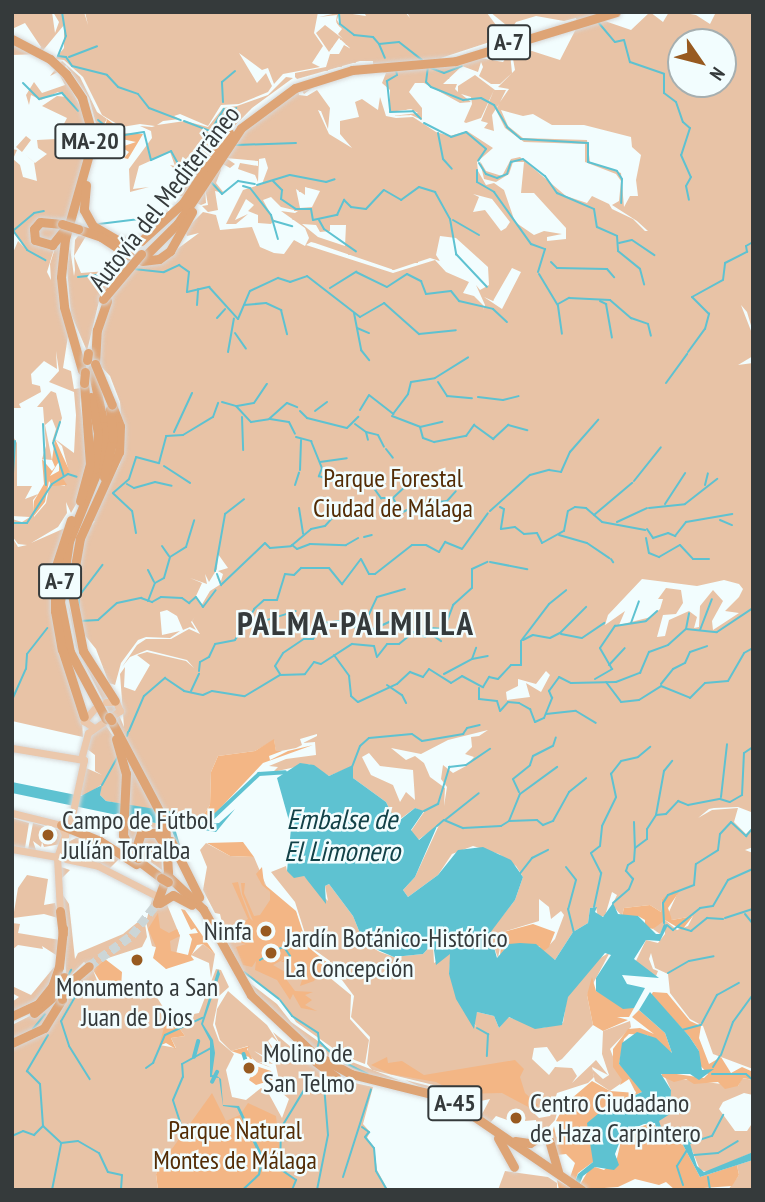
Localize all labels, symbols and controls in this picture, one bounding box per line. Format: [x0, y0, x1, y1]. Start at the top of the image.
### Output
road number: A-7 [486, 22, 532, 62]
north arrow [667, 28, 737, 98]
text: N [705, 63, 730, 85]
street label: Autovía del Mediterráneo [82, 99, 246, 297]
road number: MA-20 [53, 120, 127, 162]
park label: Parque Forestal Ciudad de Málaga [313, 462, 473, 524]
road number: A-7 [37, 560, 83, 602]
district label: PALMA-PALMILLA [239, 603, 473, 643]
water label: Embalse de El Limonero [284, 802, 400, 868]
place label: Campo de Fútbol Julíán Torralba [62, 804, 214, 866]
marker: Campo de Fútbol Julíán Torralba [40, 827, 56, 843]
place label: Ninfa [204, 915, 252, 947]
place label: Jardín Botánico-Histórico La Concepción [285, 922, 508, 984]
marker: Ninfa [258, 923, 274, 939]
marker: Jardín Botánico-Histórico La Concepción [263, 945, 279, 961]
marker: Monumento a San Juan de Dios [129, 952, 145, 968]
place label: Monumento a San Juan de Dios [56, 971, 218, 1032]
place label: Molino de San Telmo [263, 1037, 355, 1098]
marker: Molino de San Telmo [241, 1060, 257, 1076]
road number: A-45 [427, 1083, 483, 1124]
place label: Centro Ciudadano de Haza Carpintero [530, 1087, 701, 1148]
marker: Centro Ciudadano de Haza Carpintero [508, 1110, 524, 1126]
park label: Parque Natural Montes de Málaga [153, 1114, 317, 1176]

